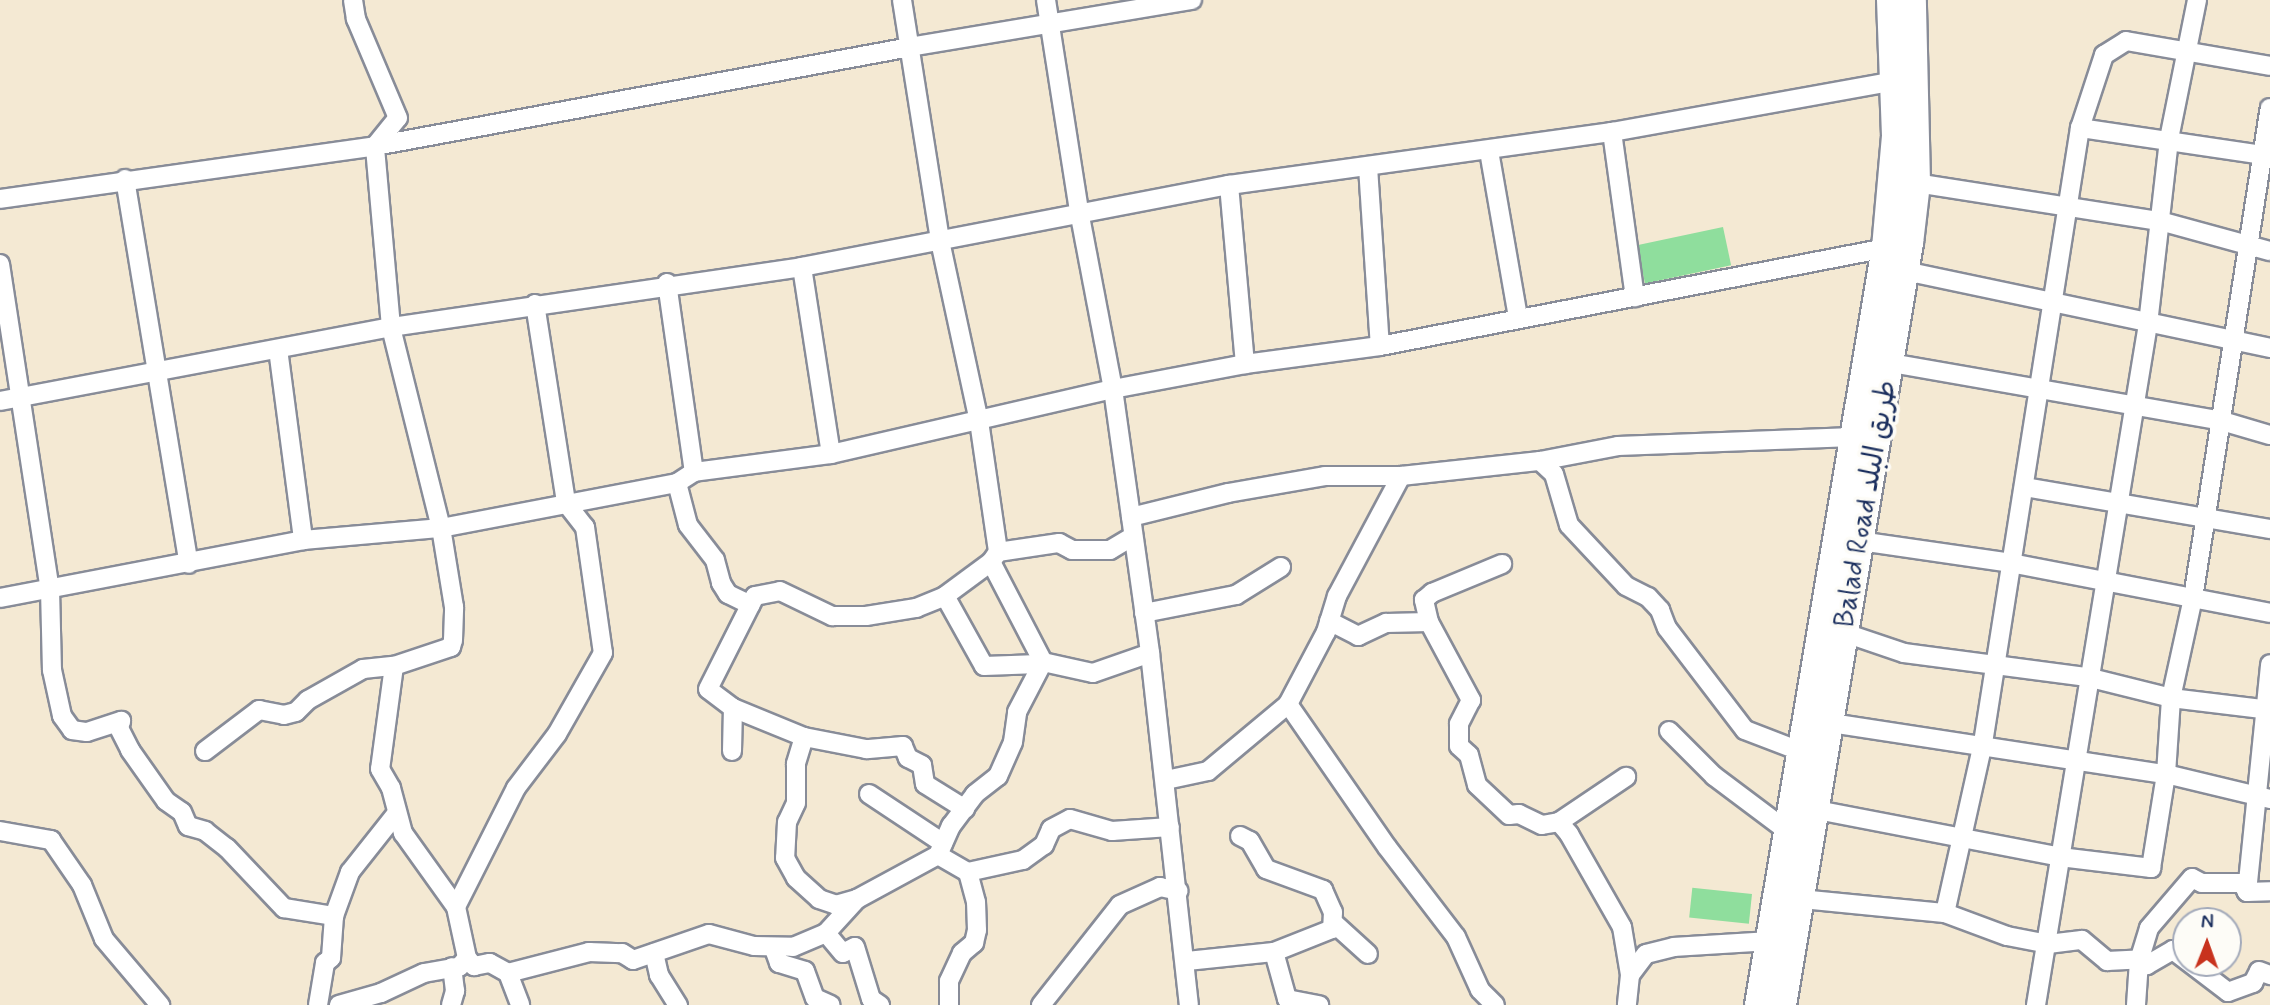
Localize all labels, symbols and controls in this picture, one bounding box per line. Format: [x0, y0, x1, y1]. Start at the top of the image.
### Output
street label: Balad Road طريق البلد [1829, 378, 1905, 630]
north arrow [2172, 907, 2242, 977]
text: N [2201, 910, 2214, 935]

